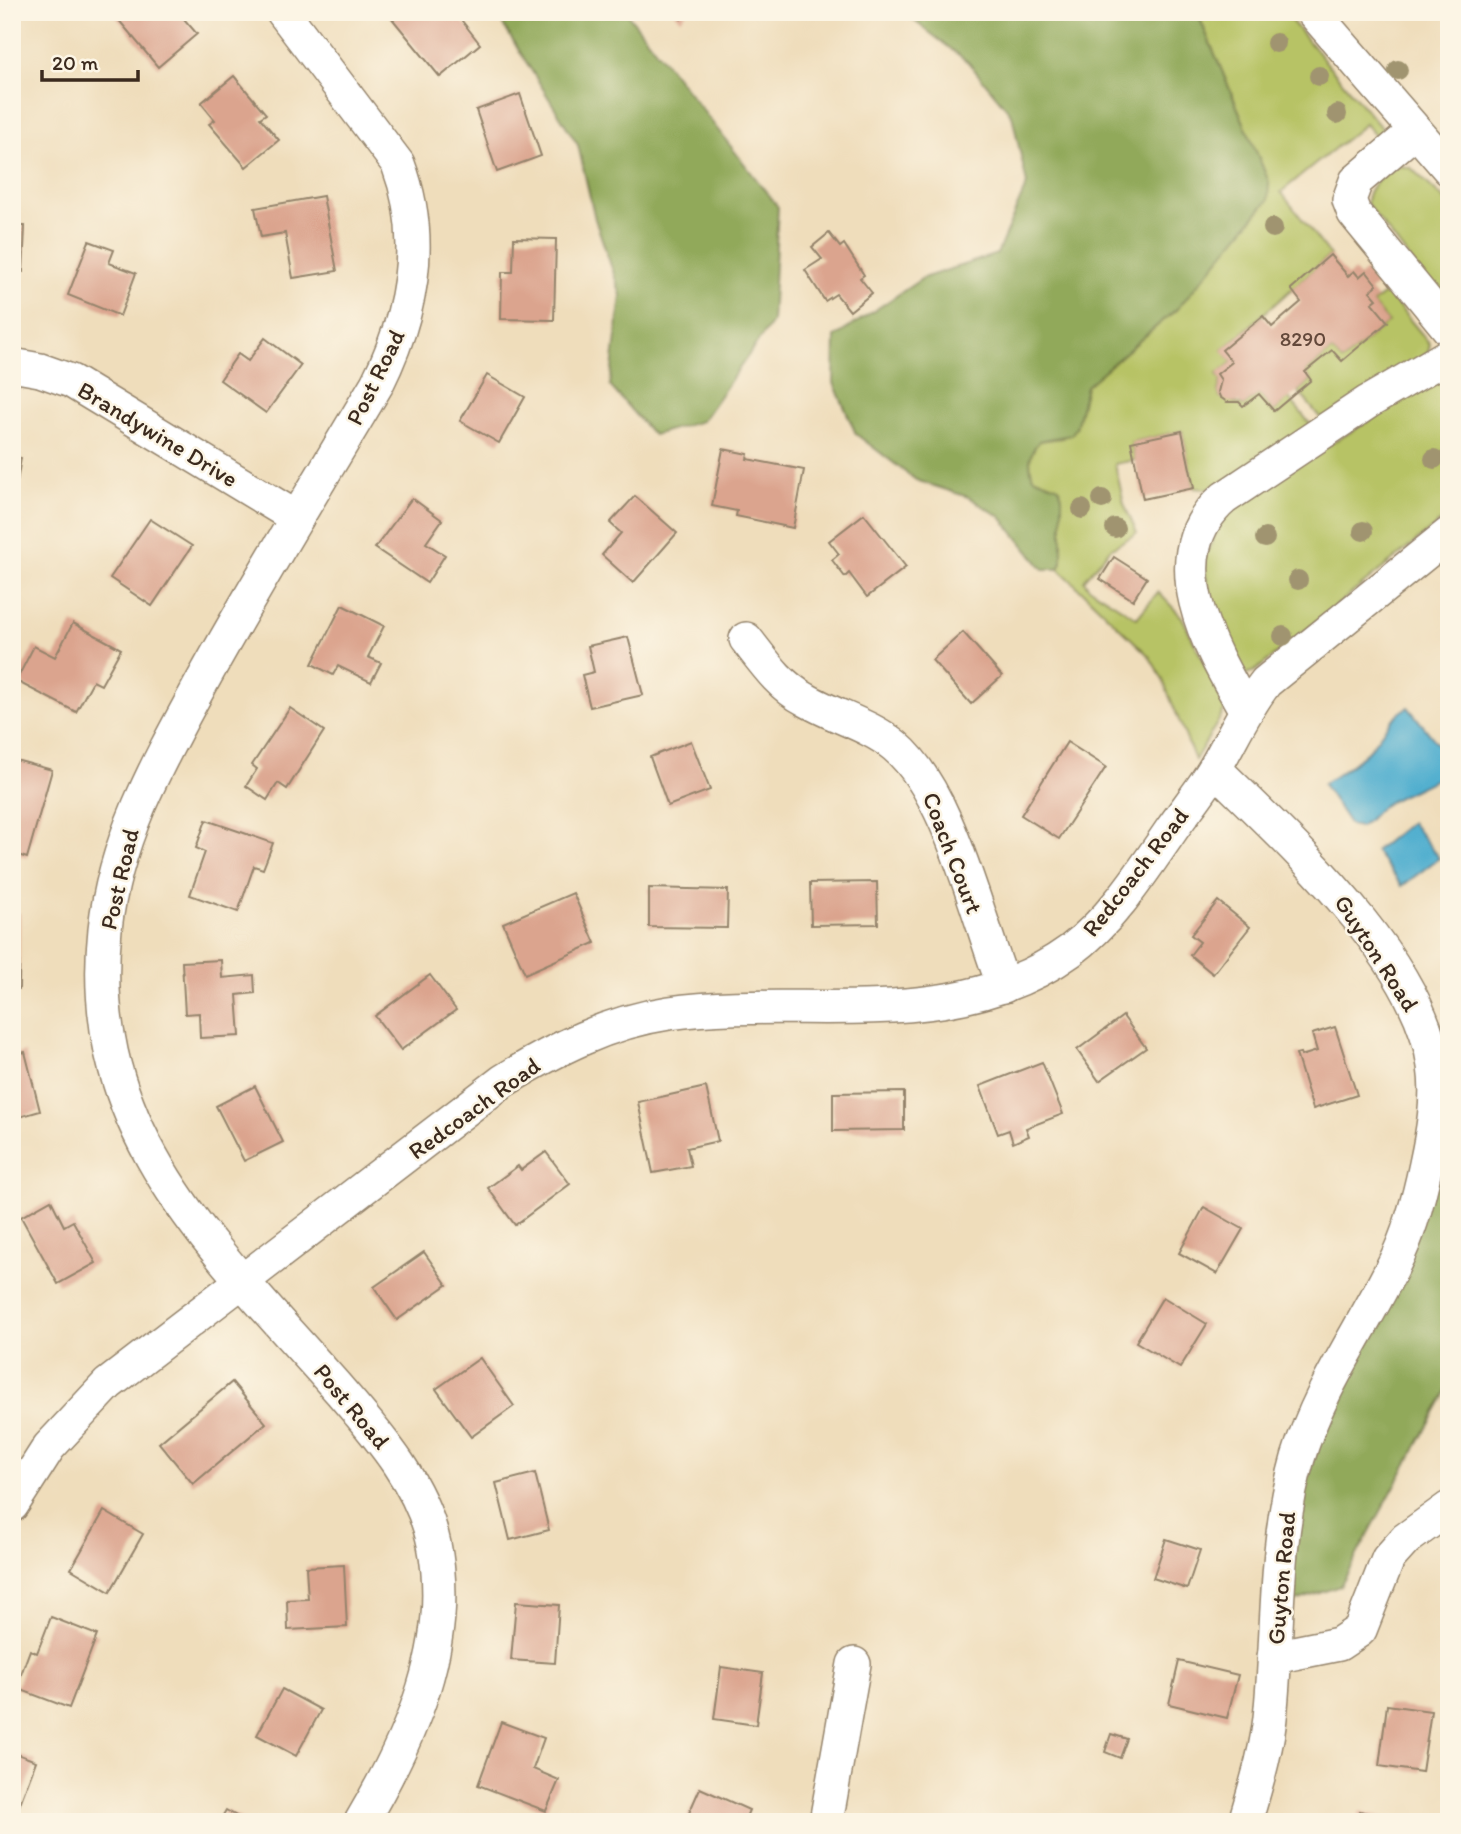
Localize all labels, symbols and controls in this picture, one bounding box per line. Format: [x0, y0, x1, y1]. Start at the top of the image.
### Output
scale bar [42, 38, 138, 82]
text: 20 m [52, 50, 99, 75]
street label: Post Road [339, 324, 411, 430]
house number: 8290 [1280, 326, 1326, 351]
street label: Brandywine Drive [73, 375, 243, 493]
street label: Coach Court [917, 788, 989, 918]
street label: Redcoach Road [1076, 802, 1194, 942]
street label: Post Road [93, 826, 145, 932]
street label: Guyton Road [1328, 889, 1426, 1017]
street label: Redcoach Road [403, 1050, 546, 1165]
street label: Post Road [308, 1357, 396, 1455]
street label: Guyton Road [1261, 1510, 1301, 1646]

